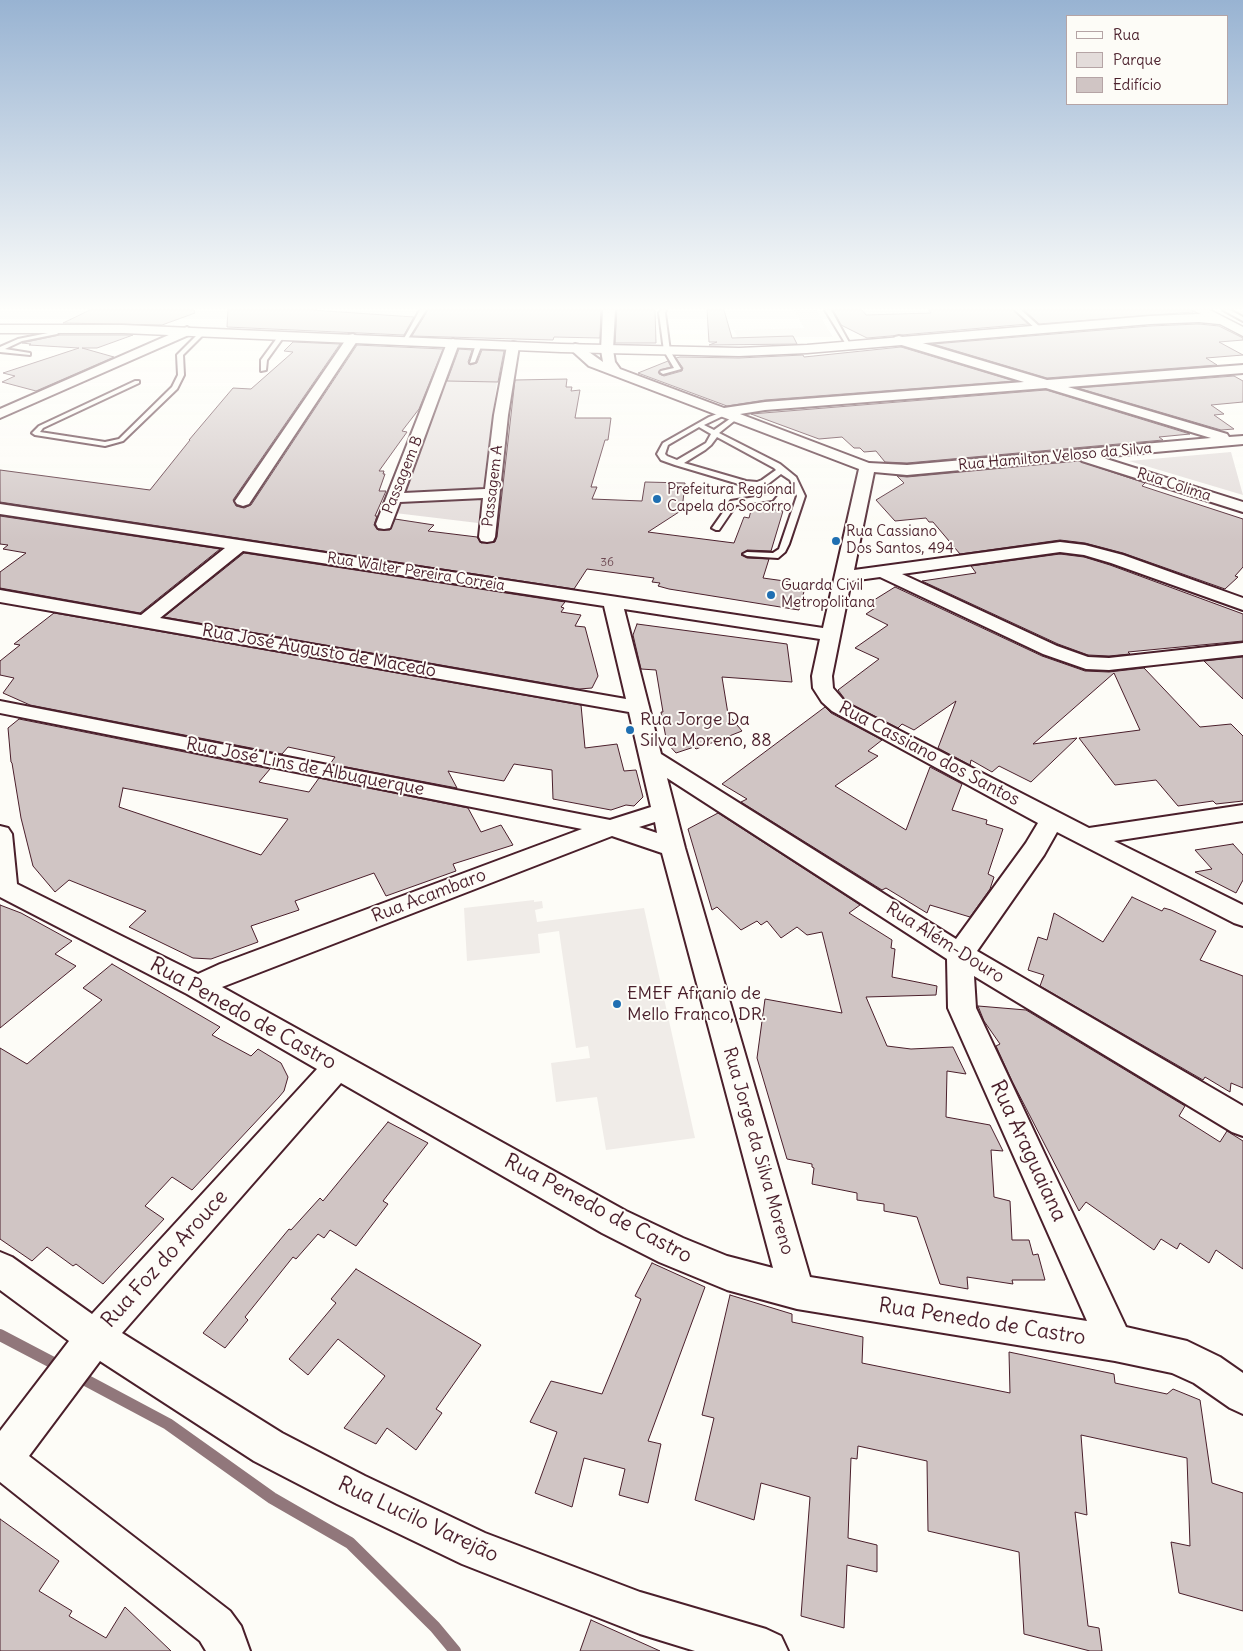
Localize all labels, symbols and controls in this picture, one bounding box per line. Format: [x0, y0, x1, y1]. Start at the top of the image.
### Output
legend [1066, 15, 1228, 105]
text: Rua [1113, 25, 1140, 44]
text: Parque [1113, 50, 1161, 69]
text: Edifício [1113, 75, 1161, 94]
street label: Passagem B [379, 433, 427, 517]
street label: Rua Hamilton Veloso da Silva [957, 440, 1153, 474]
street label: Passagem A [479, 444, 507, 528]
street label: Rua Colima [1135, 465, 1213, 505]
place label: Prefeitura Regional Capela do Socorro [667, 481, 796, 516]
marker: Prefeitura Regional Capela do Socorro [651, 493, 663, 505]
place label: Rua Cassiano Dos Santos, 494 [846, 523, 954, 558]
marker: Rua Cassiano Dos Santos, 494 [830, 535, 842, 547]
street label: Rua Walter Pereira Correia [326, 549, 506, 595]
house number: 36 [600, 556, 614, 570]
place label: Guarda Civil Metropolitana [781, 577, 875, 612]
marker: Guarda Civil Metropolitana [765, 589, 777, 601]
street label: Rua José Augusto de Macedo [200, 620, 438, 682]
street label: Rua Cassiano dos Santos [835, 697, 1023, 811]
place label: Rua Jorge Da Silva Moreno, 88 [640, 709, 772, 752]
marker: Rua Jorge Da Silva Moreno, 88 [624, 724, 636, 736]
street label: Rua José Lins de Albuquerque [184, 733, 426, 801]
street label: Rua Acambaro [369, 864, 489, 928]
street label: Rua Além-Douro [882, 898, 1008, 988]
street label: Rua Penedo de Castro [145, 952, 341, 1076]
place label: EMEF Afranio de Mello Franco, DR. [627, 983, 766, 1026]
marker: EMEF Afranio de Mello Franco, DR. [611, 998, 623, 1010]
street label: Rua Jorge da Silva Moreno [718, 1045, 798, 1257]
street label: Rua Araguaiana [984, 1076, 1072, 1226]
street label: Rua Penedo de Castro [500, 1149, 696, 1269]
street label: Rua Foz do Arouce [97, 1185, 233, 1333]
street label: Rua Penedo de Castro [877, 1293, 1087, 1351]
street label: Rua Lucilo Varejão [334, 1472, 502, 1568]

